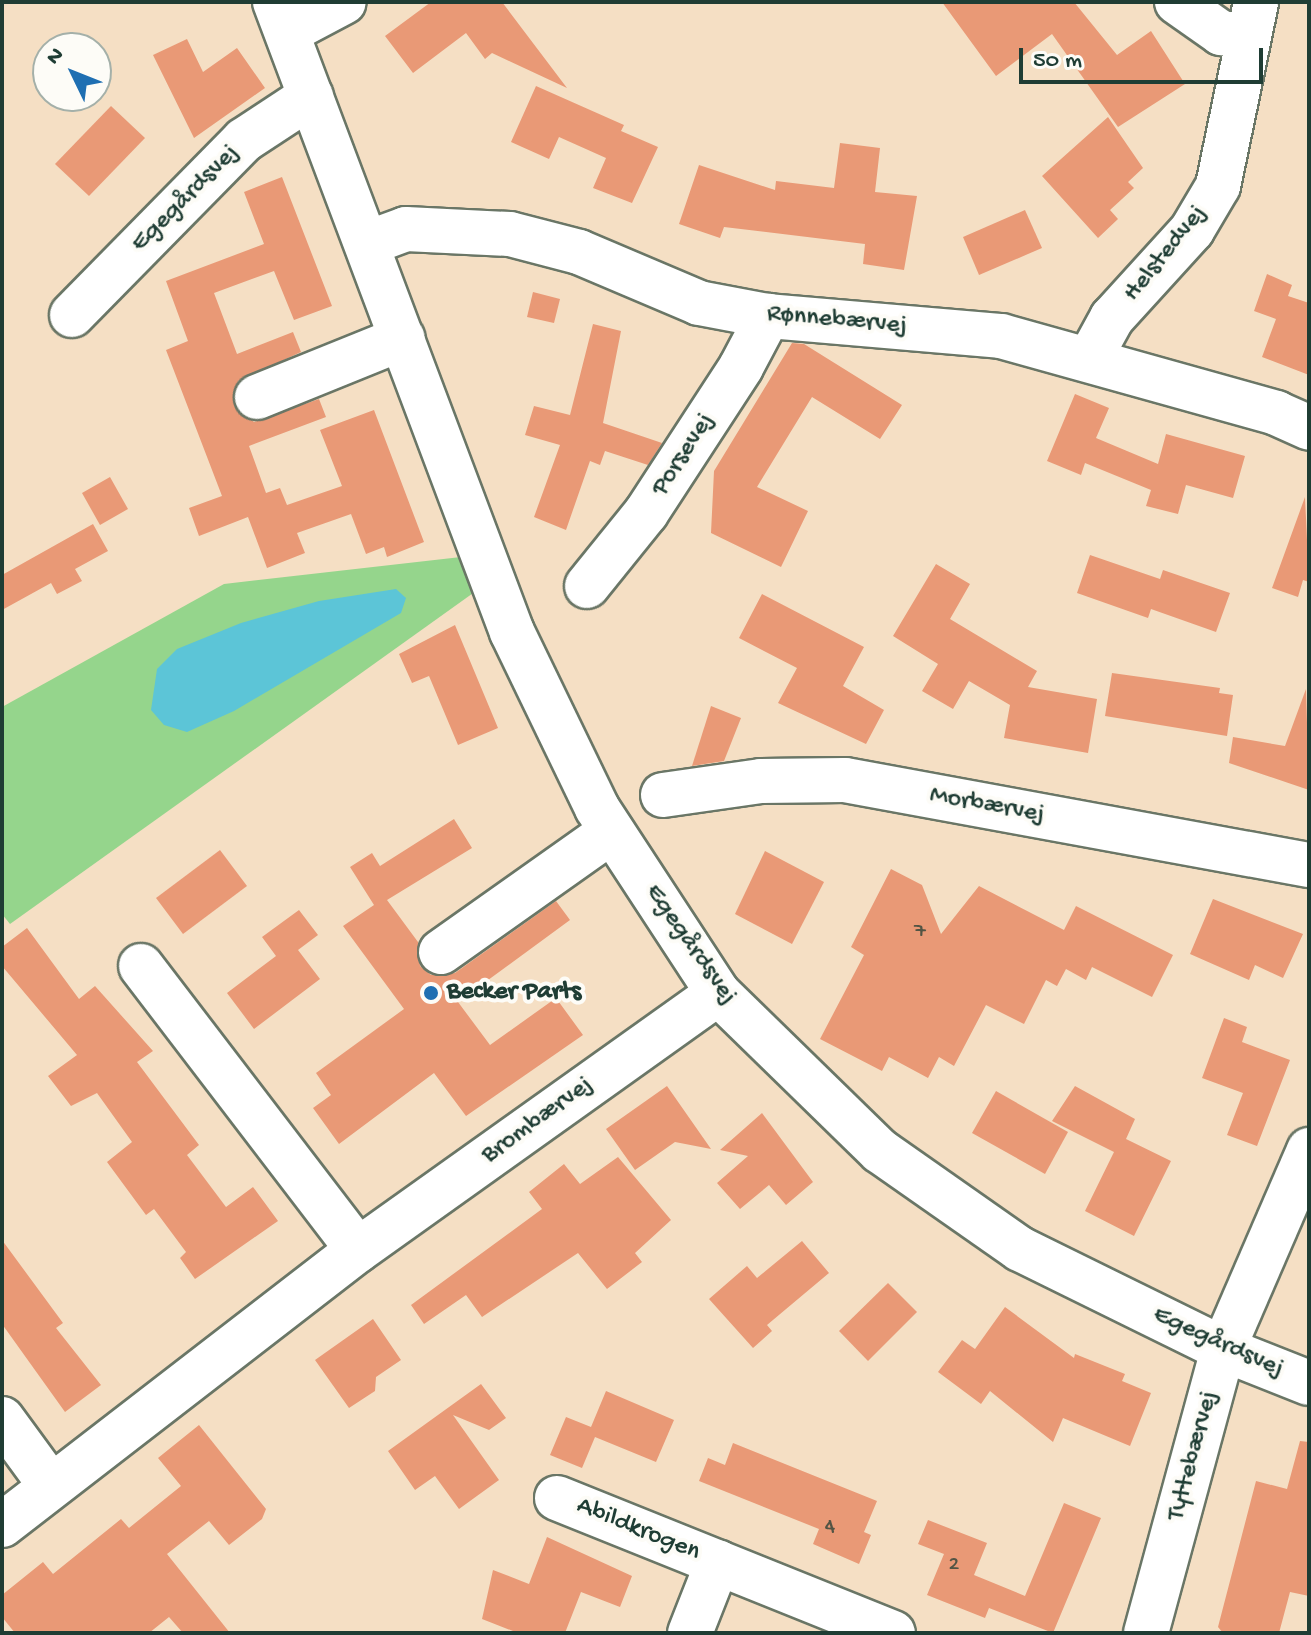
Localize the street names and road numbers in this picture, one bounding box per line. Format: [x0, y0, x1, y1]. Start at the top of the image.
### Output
street label: Egegårdsvej [125, 138, 247, 260]
street label: Helstedvej [1118, 199, 1214, 309]
street label: Rønnebærvej [766, 299, 908, 343]
street label: Porsevej [646, 408, 722, 502]
street label: Morbærvej [927, 781, 1047, 831]
street label: Egegårdsvej [637, 879, 743, 1011]
street label: Brombærvej [476, 1070, 600, 1172]
street label: Egegårdsvej [1148, 1300, 1288, 1386]
street label: Tyttebærvej [1162, 1388, 1226, 1524]
street label: Abildkrogen [572, 1491, 704, 1569]

